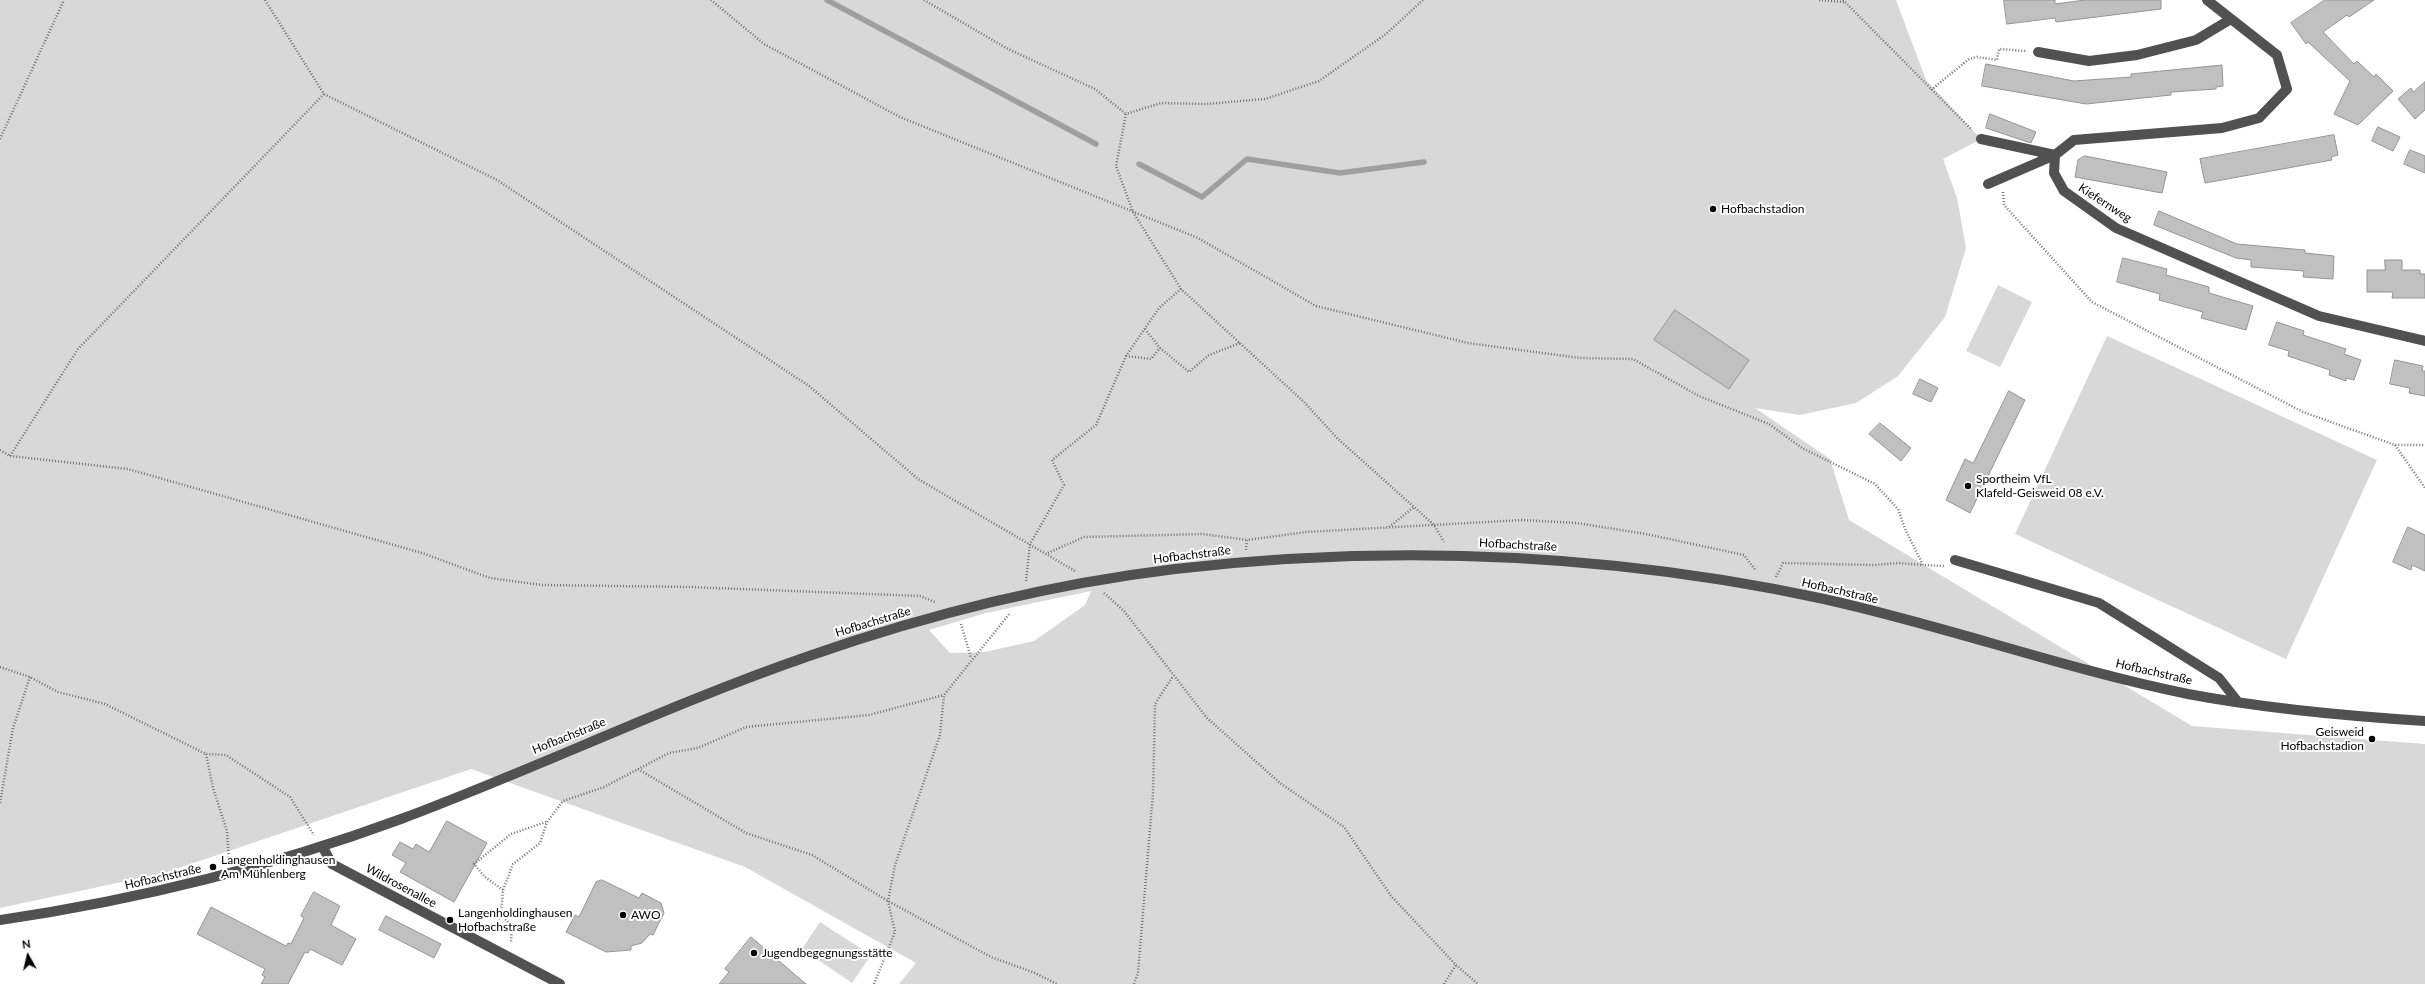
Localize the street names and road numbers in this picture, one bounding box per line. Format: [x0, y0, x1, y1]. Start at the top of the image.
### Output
street label: Kiefernweg [2076, 181, 2134, 225]
street label: Hofbachstraße [1479, 536, 1557, 554]
street label: Hofbachstraße [1152, 543, 1232, 567]
street label: Hofbachstraße [1800, 575, 1880, 607]
street label: Hofbachstraße [834, 604, 912, 640]
street label: Hofbachstraße [2114, 656, 2194, 688]
street label: Hofbachstraße [530, 715, 608, 757]
street label: Hofbachstraße [123, 861, 203, 893]
street label: Wildrosenallee [363, 861, 439, 911]

